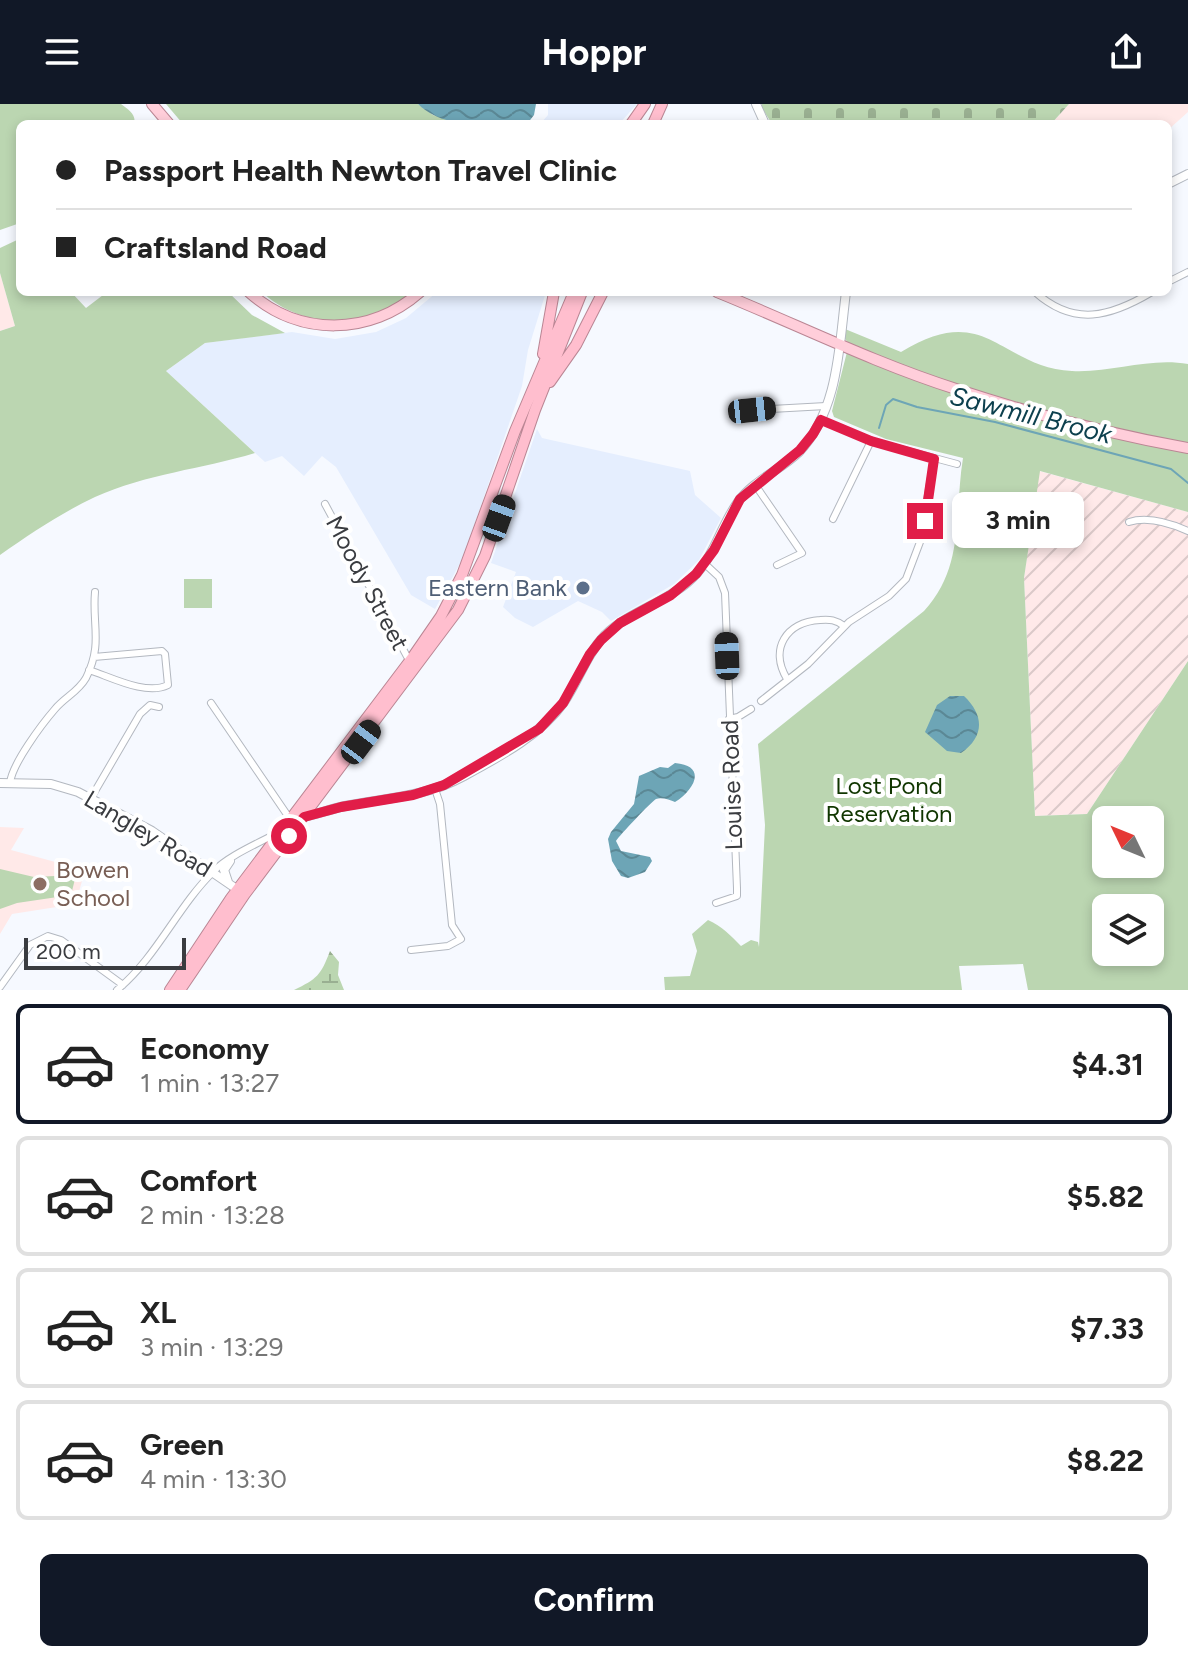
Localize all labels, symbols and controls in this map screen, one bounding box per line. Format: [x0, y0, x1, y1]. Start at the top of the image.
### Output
icon: menu [40, 30, 84, 74]
icon: share [1104, 30, 1148, 74]
text: Hoppr [542, 31, 646, 74]
text: Passport Health Newton Travel Clinic [104, 152, 617, 189]
text: Craftsland Road [104, 229, 327, 266]
water label: Sawmill Brook [947, 379, 1116, 451]
car [727, 396, 777, 424]
car [480, 491, 518, 545]
callout: 3 min [953, 493, 1085, 549]
route end [907, 503, 943, 539]
text: 3 min [986, 504, 1050, 536]
street label: Moody Street [320, 511, 415, 655]
place label: Eastern Bank [428, 573, 567, 602]
marker: Eastern Bank [574, 579, 592, 597]
car [714, 632, 740, 680]
car [337, 716, 385, 768]
street label: Louise Road [715, 719, 748, 851]
park label: Lost Pond Reservation [826, 771, 952, 828]
street label: Langley Road [79, 784, 217, 883]
north arrow [1092, 806, 1164, 878]
map controls [1092, 806, 1164, 966]
route start [271, 818, 307, 854]
place label: Bowen School [56, 855, 130, 912]
marker: Bowen School [31, 875, 49, 893]
button: layers [1092, 894, 1164, 966]
scale bar [24, 934, 186, 970]
text: 200 m [36, 938, 101, 965]
icon: car [44, 1028, 116, 1100]
text: Economy [140, 1030, 269, 1067]
text: $4.31 [1072, 1046, 1144, 1083]
text: 1 min · 13:27 [140, 1067, 279, 1099]
icon: car [44, 1160, 116, 1232]
text: Comfort [140, 1162, 258, 1199]
text: $5.82 [1067, 1178, 1144, 1215]
text: 2 min · 13:28 [140, 1199, 285, 1231]
icon: car [44, 1292, 116, 1364]
text: XL [140, 1294, 176, 1331]
text: $7.33 [1070, 1310, 1144, 1347]
text: 3 min · 13:29 [140, 1331, 283, 1363]
icon: car [44, 1424, 116, 1496]
text: Green [140, 1426, 224, 1463]
text: $8.22 [1067, 1442, 1144, 1479]
text: 4 min · 13:30 [140, 1463, 287, 1495]
button: Confirm [40, 1554, 1148, 1646]

